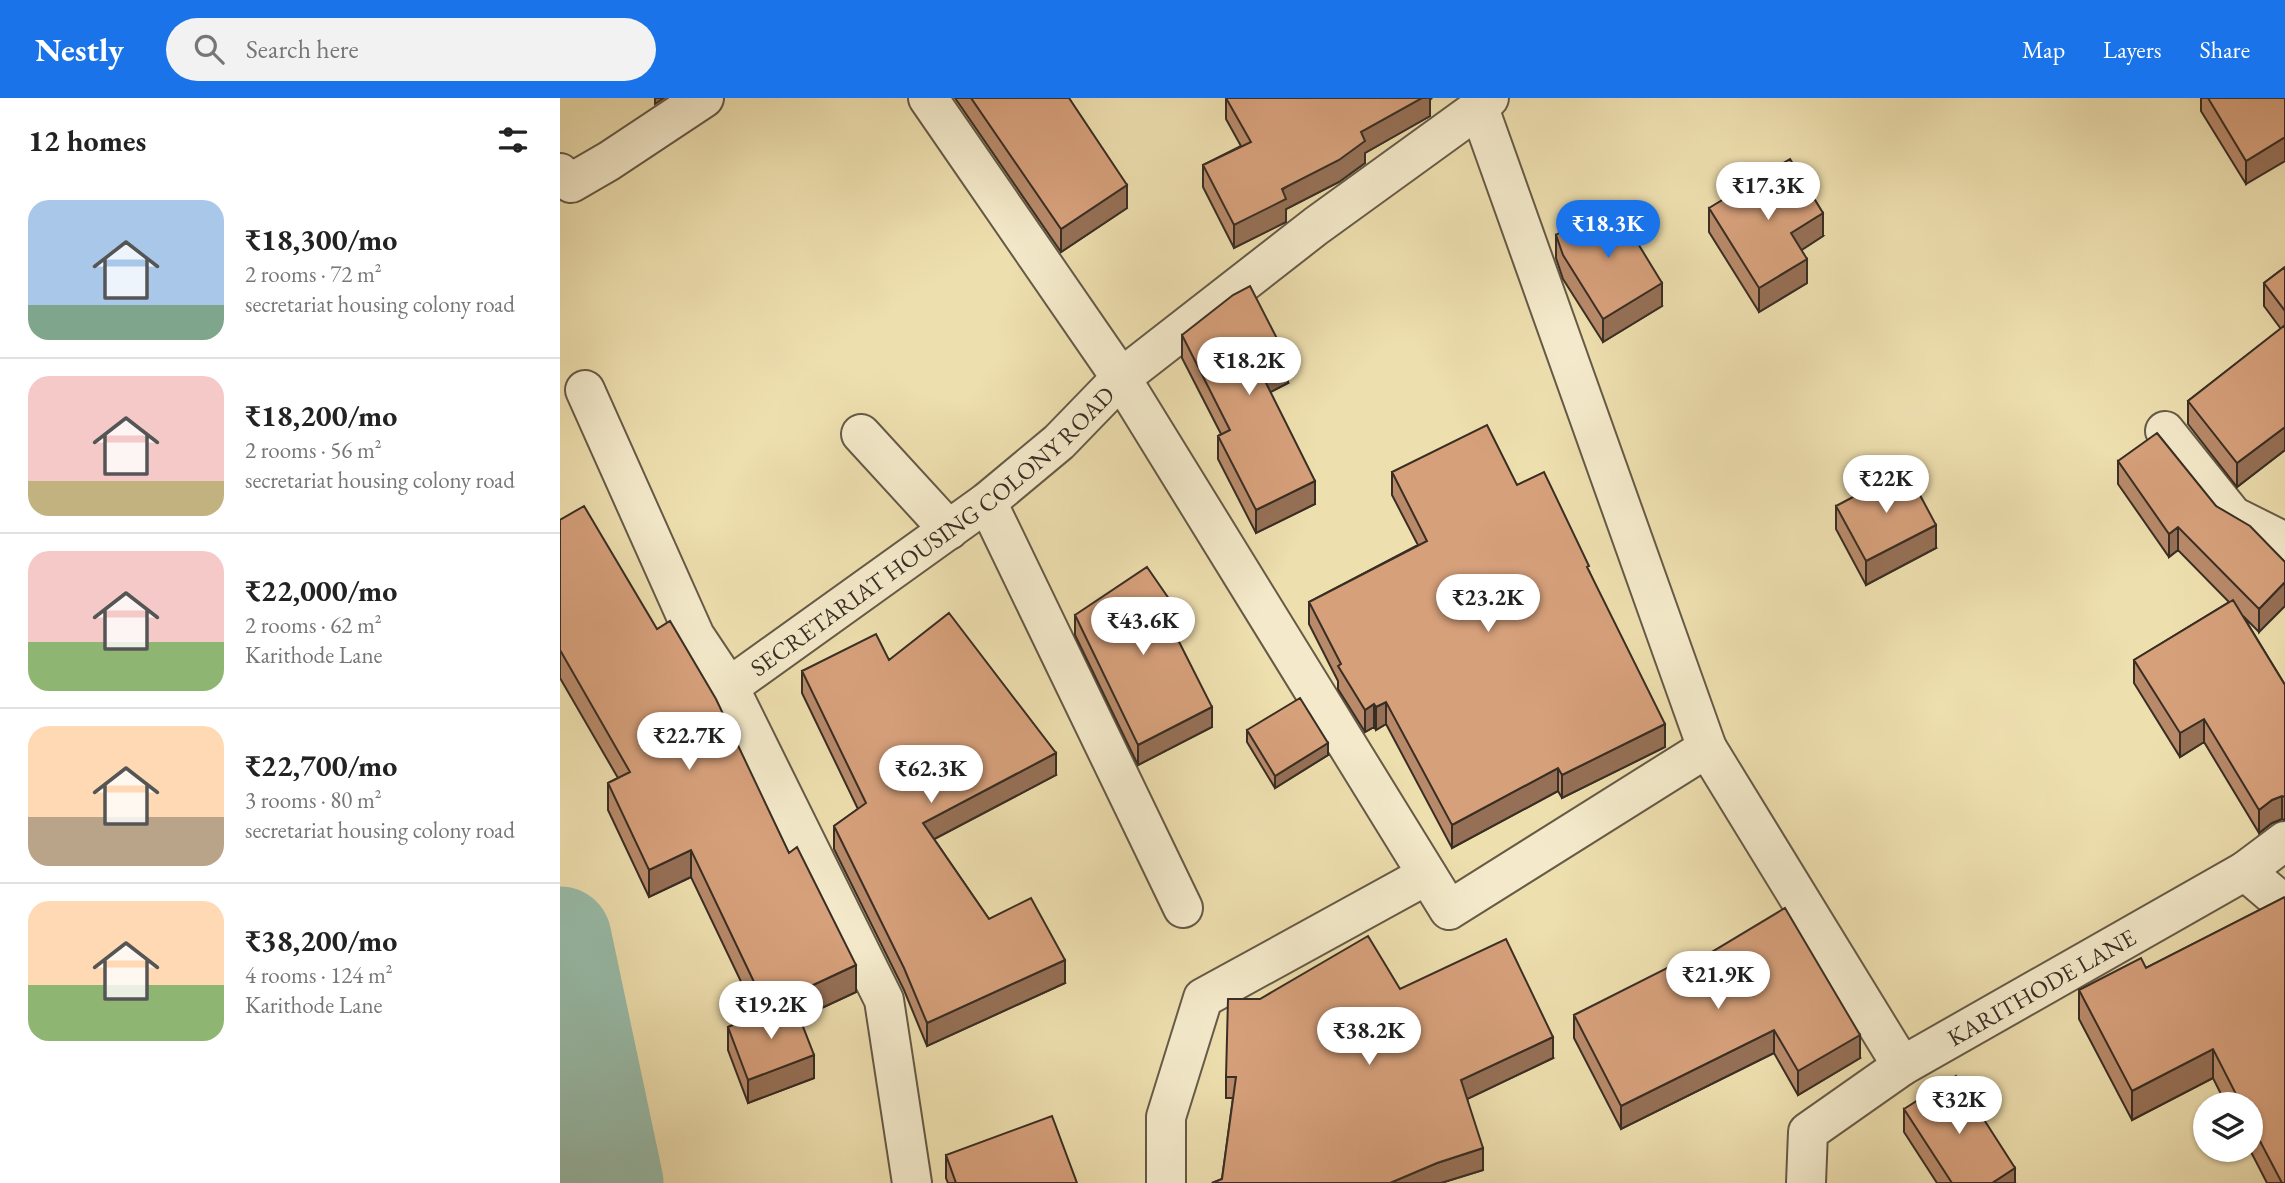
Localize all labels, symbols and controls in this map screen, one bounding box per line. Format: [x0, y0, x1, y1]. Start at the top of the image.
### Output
search box [166, 18, 656, 81]
text: Nestly [35, 28, 124, 71]
icon: search [190, 30, 228, 68]
text: Search here [246, 32, 359, 66]
text: Map [2022, 34, 2065, 65]
text: Layers [2103, 34, 2162, 65]
text: Share [2200, 34, 2250, 65]
text: 12 homes [28, 121, 146, 160]
icon: filters [494, 121, 532, 159]
pin: ₹17.3K [1711, 162, 1825, 222]
text: ₹17.3K [1732, 170, 1804, 200]
pin: ₹18.3K [1551, 200, 1665, 260]
text: ₹18.3K [1572, 208, 1644, 238]
text: ₹18,300/mo [245, 220, 397, 259]
icon: home [84, 228, 168, 312]
text: 2 rooms · 72 m² [245, 259, 382, 289]
text: secretariat housing colony road [245, 289, 515, 319]
pin: ₹18.2K [1192, 338, 1306, 397]
text: ₹18.2K [1213, 345, 1285, 375]
street label: SECRETARIAT HOUSING COLONY ROAD [744, 379, 1121, 683]
text: ₹18,200/mo [245, 396, 397, 435]
icon: home [84, 404, 168, 488]
text: 2 rooms · 56 m² [245, 435, 382, 465]
pin: ₹22K [1845, 456, 1927, 515]
text: ₹22K [1859, 463, 1913, 493]
text: secretariat housing colony road [245, 465, 515, 495]
text: ₹22,000/mo [245, 571, 397, 610]
pin: ₹23.2K [1431, 574, 1545, 634]
icon: home [84, 579, 168, 663]
text: ₹23.2K [1452, 582, 1524, 612]
pin: ₹43.6K [1086, 598, 1200, 657]
text: ₹43.6K [1107, 605, 1179, 635]
text: 2 rooms · 62 m² [245, 610, 382, 640]
text: Karithode Lane [245, 640, 383, 670]
pin: ₹22.7K [632, 712, 746, 772]
text: ₹22.7K [653, 720, 725, 750]
text: ₹22,700/mo [245, 746, 397, 785]
pin: ₹62.3K [874, 746, 988, 805]
text: ₹62.3K [895, 753, 967, 783]
icon: home [84, 754, 168, 838]
text: 3 rooms · 80 m² [245, 785, 382, 815]
text: secretariat housing colony road [245, 815, 515, 845]
text: ₹38,200/mo [245, 921, 397, 960]
street label: KARITHODE LANE [1941, 921, 2141, 1053]
icon: home [84, 929, 168, 1013]
pin: ₹21.9K [1661, 951, 1775, 1011]
text: ₹21.9K [1682, 959, 1754, 989]
text: 4 rooms · 124 m² [245, 960, 393, 990]
pin: ₹19.2K [714, 982, 828, 1041]
text: ₹19.2K [735, 989, 807, 1019]
text: Karithode Lane [245, 990, 383, 1020]
pin: ₹38.2K [1312, 1007, 1426, 1067]
text: ₹38.2K [1333, 1015, 1405, 1045]
pin: ₹32K [1918, 1076, 2000, 1136]
text: ₹32K [1932, 1084, 1986, 1114]
map controls [2193, 1092, 2263, 1162]
button: layers [2193, 1092, 2263, 1162]

